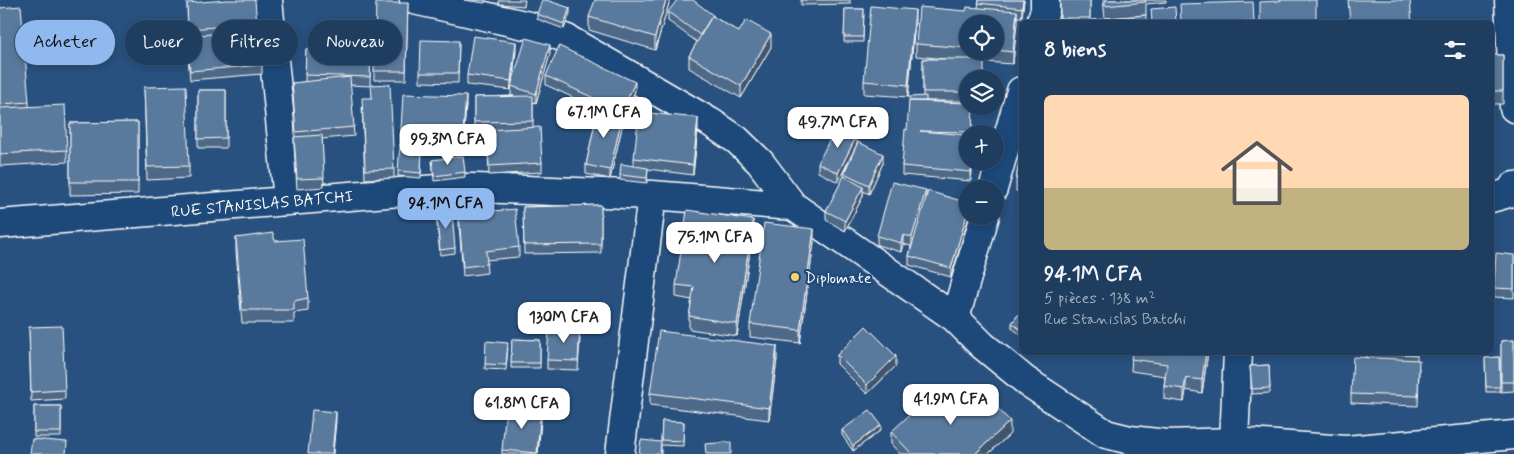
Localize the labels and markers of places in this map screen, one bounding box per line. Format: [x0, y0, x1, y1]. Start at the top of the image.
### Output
pin: 67.1M CFA [547, 96, 661, 139]
pin: 49.7M CFA [781, 106, 895, 149]
pin: 99.3M CFA [391, 124, 505, 166]
pin: 94.1M CFA [389, 188, 503, 230]
pin: 75.1M CFA [658, 222, 772, 264]
place label: Diplomate [805, 268, 872, 289]
marker: Diplomate [789, 271, 801, 283]
pin: 130M CFA [512, 302, 616, 344]
pin: 41.9M CFA [894, 384, 1008, 426]
pin: 61.8M CFA [465, 388, 579, 430]

